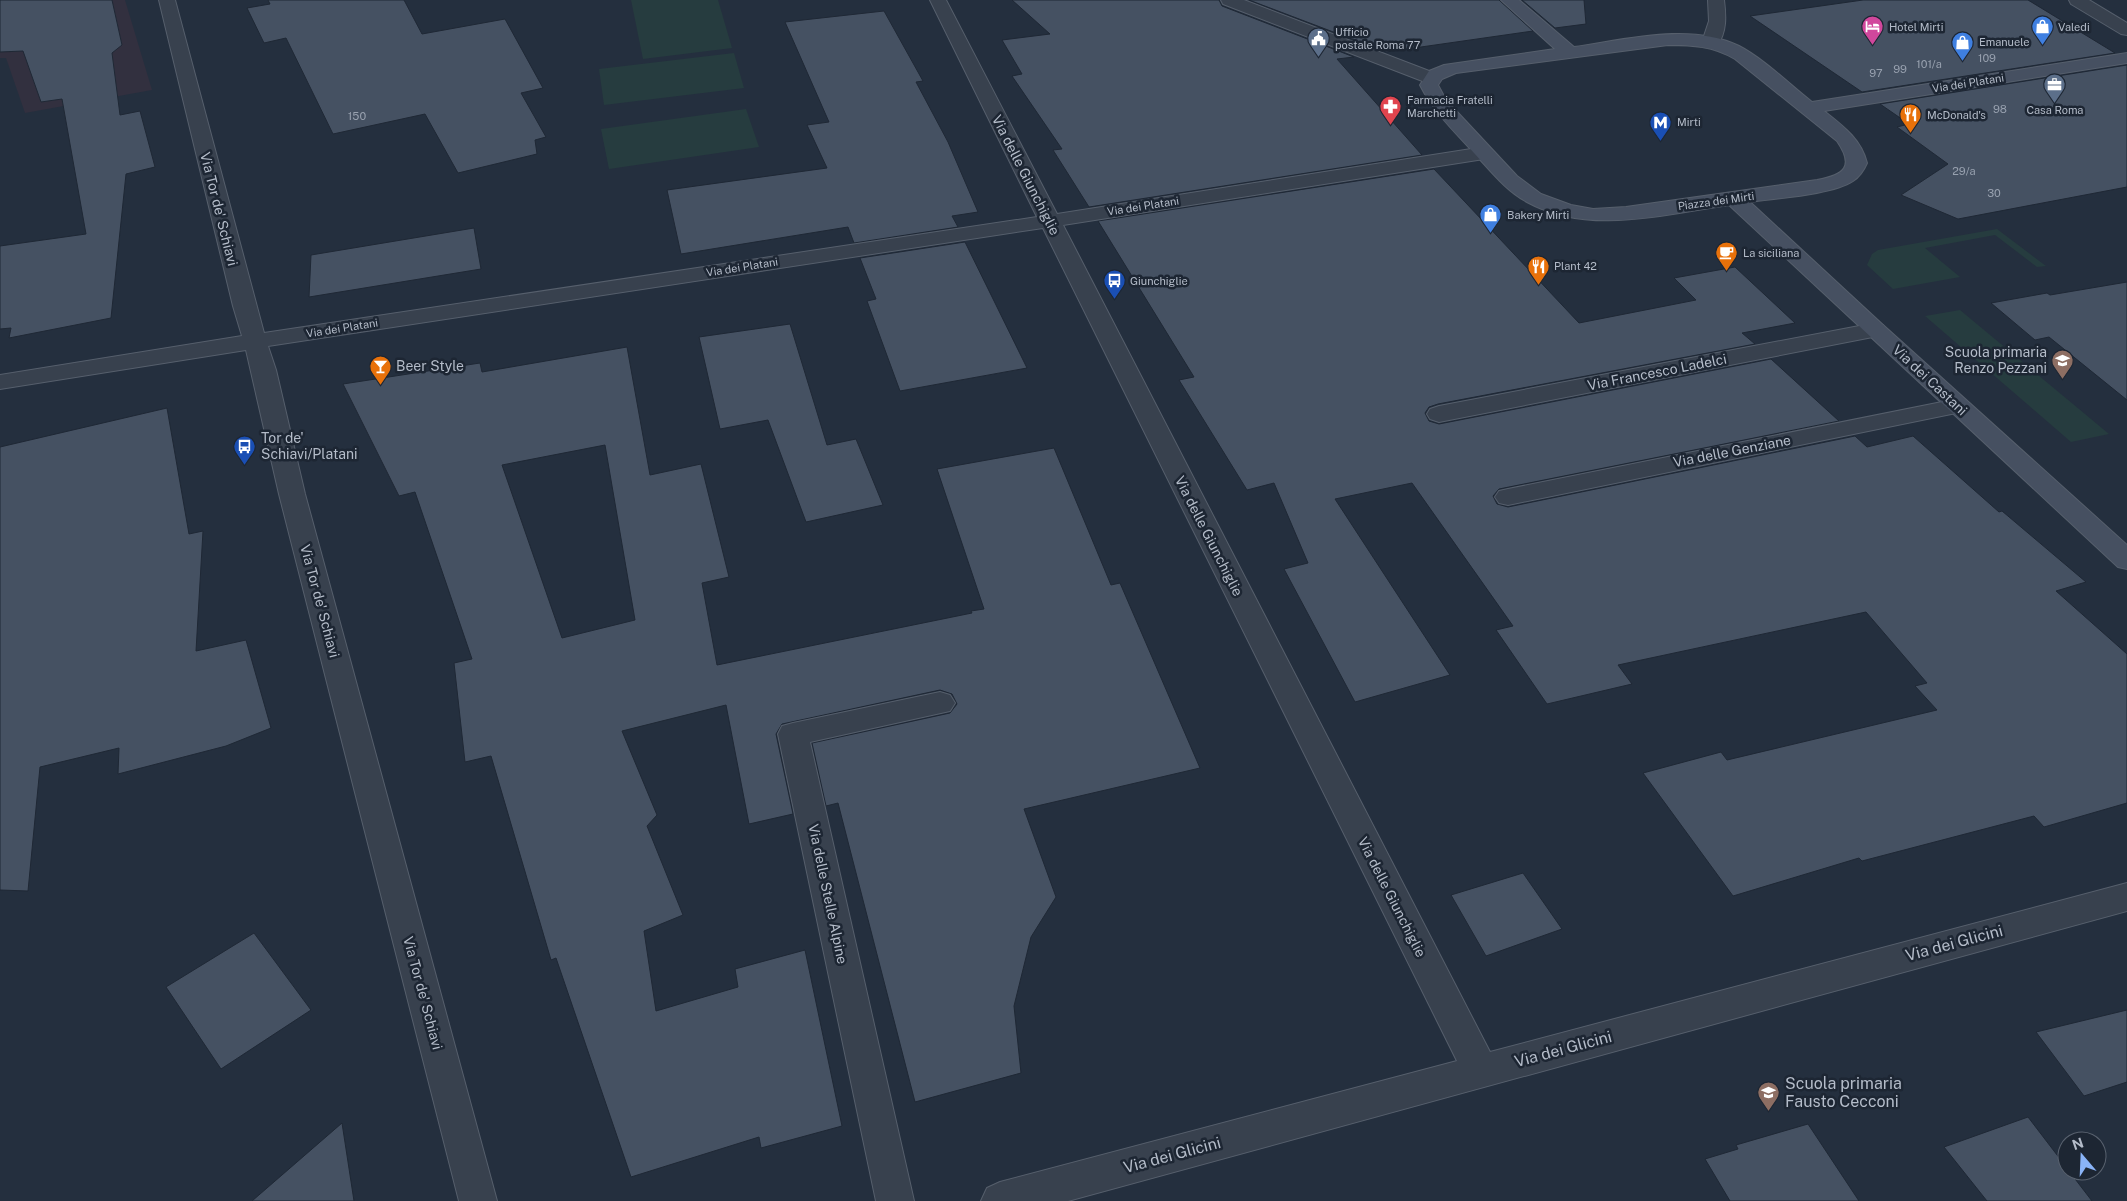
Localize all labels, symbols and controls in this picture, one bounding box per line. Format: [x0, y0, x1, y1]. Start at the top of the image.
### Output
hotel icon: Hotel Mirti [1861, 15, 1885, 46]
shop icon: Valedi [2030, 15, 2054, 46]
place label: Hotel Mirti [1889, 21, 1943, 33]
place label: Valedi [2058, 21, 2090, 33]
public building icon: Ufficio postale Roma 77 [1307, 26, 1331, 57]
place label: Ufficio postale Roma 77 [1335, 26, 1421, 51]
shop icon: Emanuele [1951, 30, 1975, 61]
place label: Emanuele [1979, 36, 2030, 48]
house number: 109 [1978, 52, 1996, 64]
house number: 101/a [1916, 58, 1942, 70]
house number: 99 [1893, 63, 1907, 75]
house number: 97 [1869, 67, 1883, 79]
street label: Via dei Platani [1931, 71, 2005, 95]
office icon: Casa Roma [2043, 72, 2067, 103]
pharmacy icon: Farmacia Fratelli Marchetti [1379, 94, 1403, 125]
place label: Farmacia Fratelli Marchetti [1407, 94, 1493, 119]
restaurant icon: McDonald's [1899, 103, 1923, 134]
house number: 98 [1993, 103, 2007, 115]
place label: Casa Roma [2027, 104, 2083, 116]
place label: McDonald's [1927, 109, 1986, 121]
house number: 150 [348, 110, 366, 122]
metro station icon: Mirti [1649, 110, 1673, 141]
street label: Via delle Giunchiglie [989, 112, 1063, 238]
place label: Mirti [1677, 116, 1701, 128]
street label: Via Tor de' Schiavi [197, 150, 241, 268]
house number: 29/a [1952, 165, 1976, 177]
house number: 30 [1987, 187, 2001, 199]
street label: Piazza dei Mirti [1677, 190, 1755, 212]
street label: Via dei Platani [1106, 194, 1180, 218]
shop icon: Bakery Mirti [1479, 203, 1503, 234]
place label: Bakery Mirti [1507, 209, 1569, 221]
cafe icon: La siciliana [1715, 241, 1739, 272]
place label: La siciliana [1743, 247, 1799, 259]
restaurant icon: Plant 42 [1526, 254, 1550, 285]
street label: Via dei Platani [705, 255, 779, 279]
place label: Plant 42 [1554, 260, 1597, 272]
bus stop icon: Giunchiglie [1102, 269, 1126, 300]
place label: Giunchiglie [1130, 275, 1188, 287]
street label: Via dei Platani [305, 316, 379, 340]
street label: Via dei Castani [1890, 341, 1970, 419]
place label: Scuola primaria Renzo Pezzani [1945, 344, 2047, 376]
school or university icon: Scuola primaria Renzo Pezzani [2051, 348, 2075, 379]
street label: Via Francesco Ladelci [1586, 351, 1728, 393]
bar icon: Beer Style [368, 354, 392, 385]
place label: Beer Style [396, 358, 464, 374]
place label: Tor de' Schiavi/Platani [261, 430, 358, 462]
street label: Via delle Genziane [1672, 432, 1792, 470]
bus stop icon: Tor de' Schiavi/Platani [233, 434, 257, 465]
street label: Via delle Giunchiglie [1172, 473, 1246, 599]
street label: Via Tor de' Schiavi [297, 543, 343, 659]
street label: Via delle Stelle Alpine [805, 823, 851, 966]
street label: Via delle Giunchiglie [1355, 834, 1429, 960]
street label: Via dei Glicini [1903, 921, 2005, 965]
street label: Via Tor de' Schiavi [400, 935, 446, 1051]
street label: Via dei Glicini [1512, 1027, 1614, 1071]
place label: Scuola primaria Fausto Cecconi [1785, 1074, 1902, 1111]
school or university icon: Scuola primaria Fausto Cecconi [1757, 1080, 1781, 1111]
north arrow [2057, 1131, 2107, 1181]
street label: Via dei Glicini [1121, 1133, 1223, 1177]
text: N [2070, 1134, 2086, 1153]

